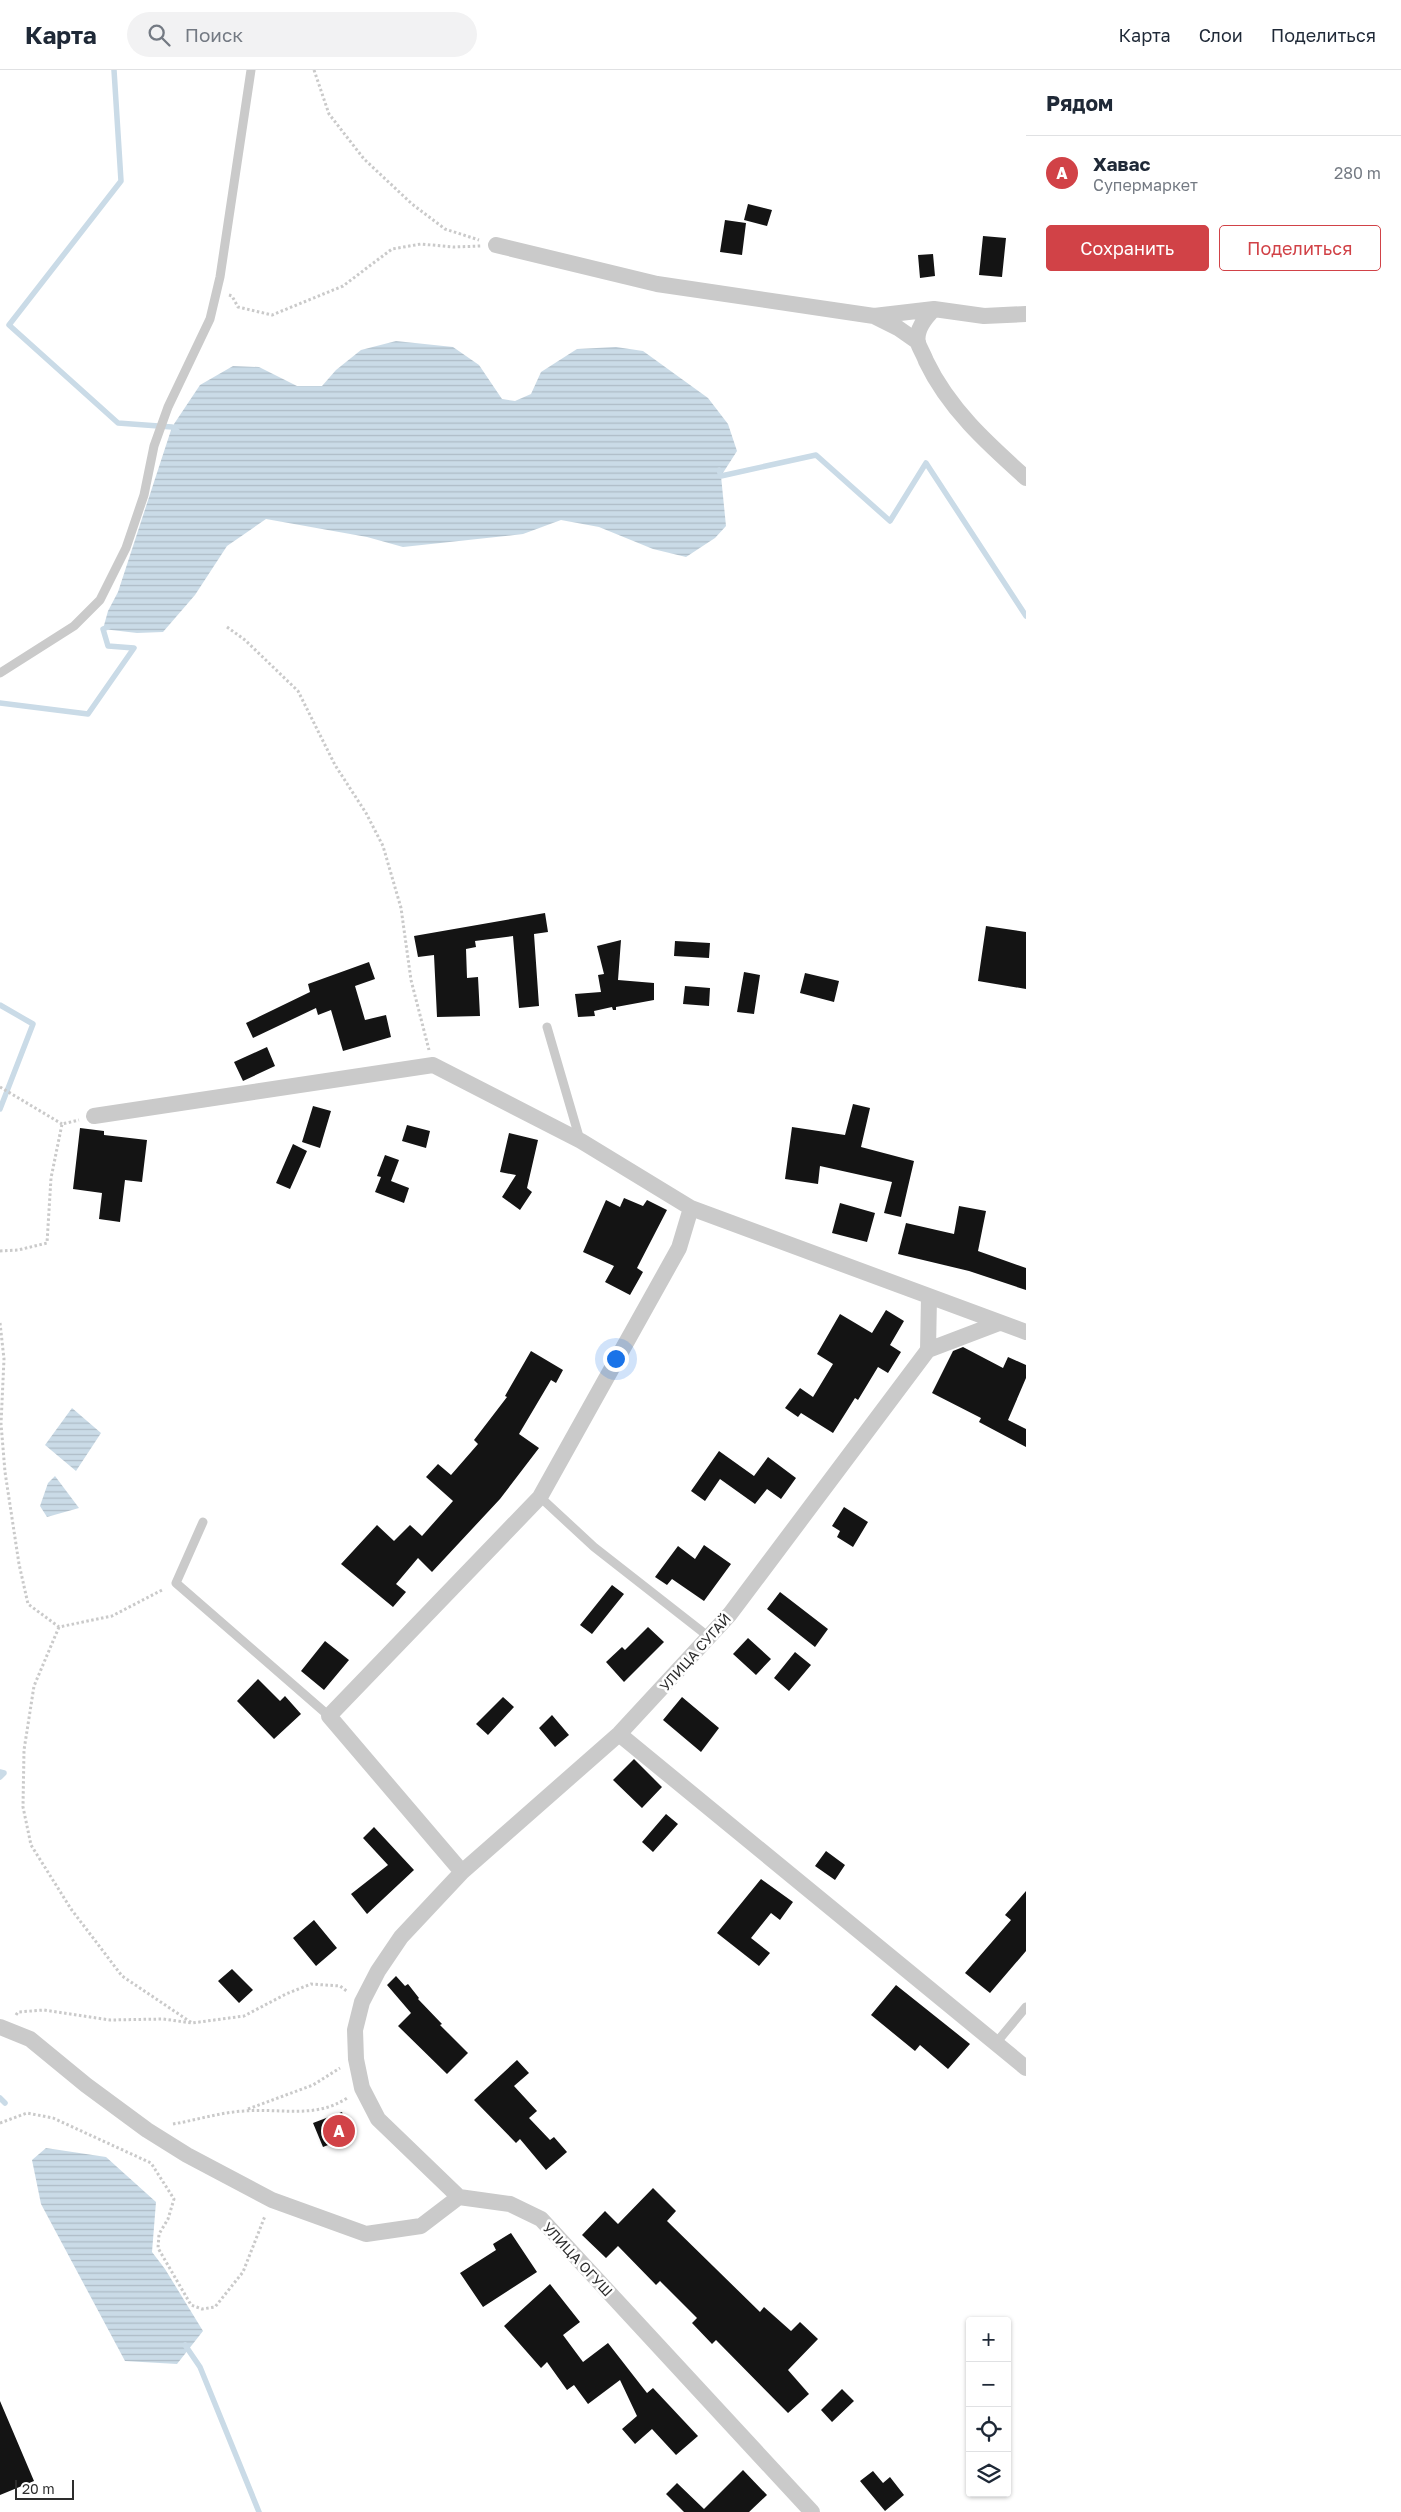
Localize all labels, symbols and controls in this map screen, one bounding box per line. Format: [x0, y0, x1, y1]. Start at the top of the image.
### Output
search box [127, 12, 477, 57]
text: Карта [25, 20, 97, 49]
icon: search [145, 21, 173, 49]
text: Поиск [185, 23, 243, 46]
text: Карта [1119, 24, 1171, 46]
text: Слои [1199, 24, 1243, 46]
text: Поделиться [1271, 24, 1376, 46]
text: Рядом [1046, 90, 1113, 116]
text: Хавас [1093, 152, 1150, 175]
text: A [1056, 163, 1068, 183]
text: 280 m [1334, 163, 1381, 183]
text: Супермаркет [1093, 175, 1198, 195]
button: Сохранить [1046, 225, 1209, 271]
button: Поделиться [1219, 225, 1381, 271]
your location [603, 1346, 629, 1372]
street label: УЛИЦА СУГАЙ [656, 1610, 734, 1694]
pin: A [323, 2112, 355, 2150]
street label: УЛИЦА ОГУШ [540, 2219, 616, 2299]
map controls [966, 2317, 1011, 2497]
button: + [966, 2317, 1011, 2362]
button: − [966, 2362, 1011, 2407]
button: locate [966, 2407, 1011, 2452]
button: layers [966, 2452, 1011, 2497]
scale bar [15, 2477, 74, 2500]
text: 20 m [22, 2480, 55, 2497]

